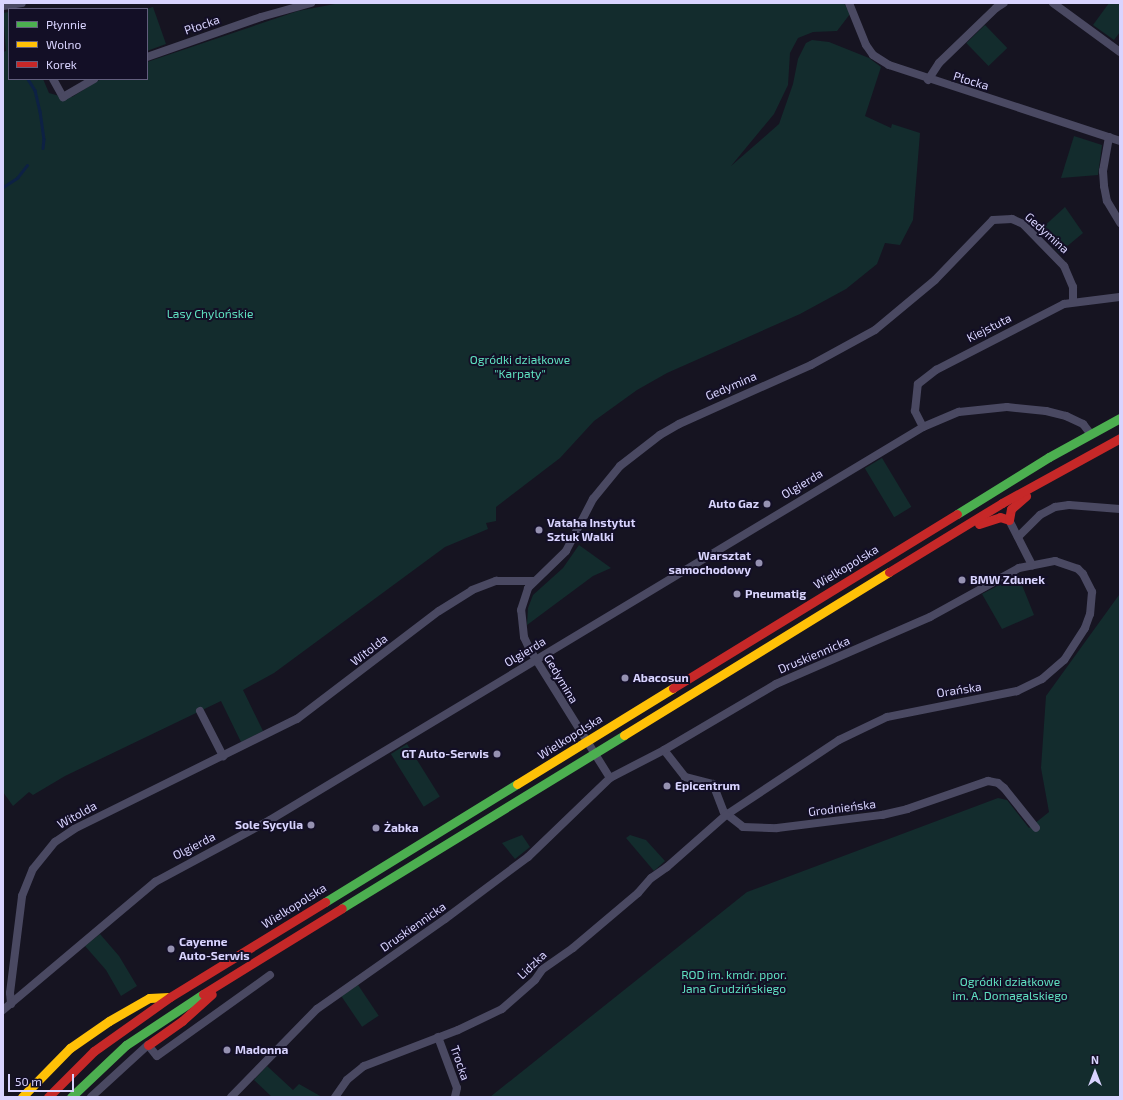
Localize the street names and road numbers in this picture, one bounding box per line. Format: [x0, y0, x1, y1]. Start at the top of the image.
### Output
street label: Płocka [182, 12, 222, 38]
street label: Płocka [951, 69, 991, 93]
street label: Gedymina [1022, 209, 1072, 257]
street label: Kiejstuta [964, 311, 1014, 345]
street label: Gedymina [703, 369, 759, 403]
street label: Olgierda [779, 466, 825, 502]
street label: Wielkopolska [811, 542, 881, 592]
street label: Witolda [348, 631, 390, 669]
street label: Druskiennicka [776, 633, 852, 677]
street label: Olgierda [502, 634, 548, 670]
street label: Gedymina [541, 652, 581, 706]
street label: Orańska [936, 679, 982, 701]
street label: Wielkopolska [535, 711, 605, 763]
street label: Grodnieńska [807, 797, 877, 819]
street label: Witolda [55, 798, 99, 832]
street label: Olgierda [170, 829, 218, 863]
street label: Wielkopolska [259, 880, 329, 932]
street label: Druskiennicka [377, 899, 449, 955]
street label: Lidzka [514, 948, 550, 982]
street label: Trocka [447, 1044, 473, 1082]

